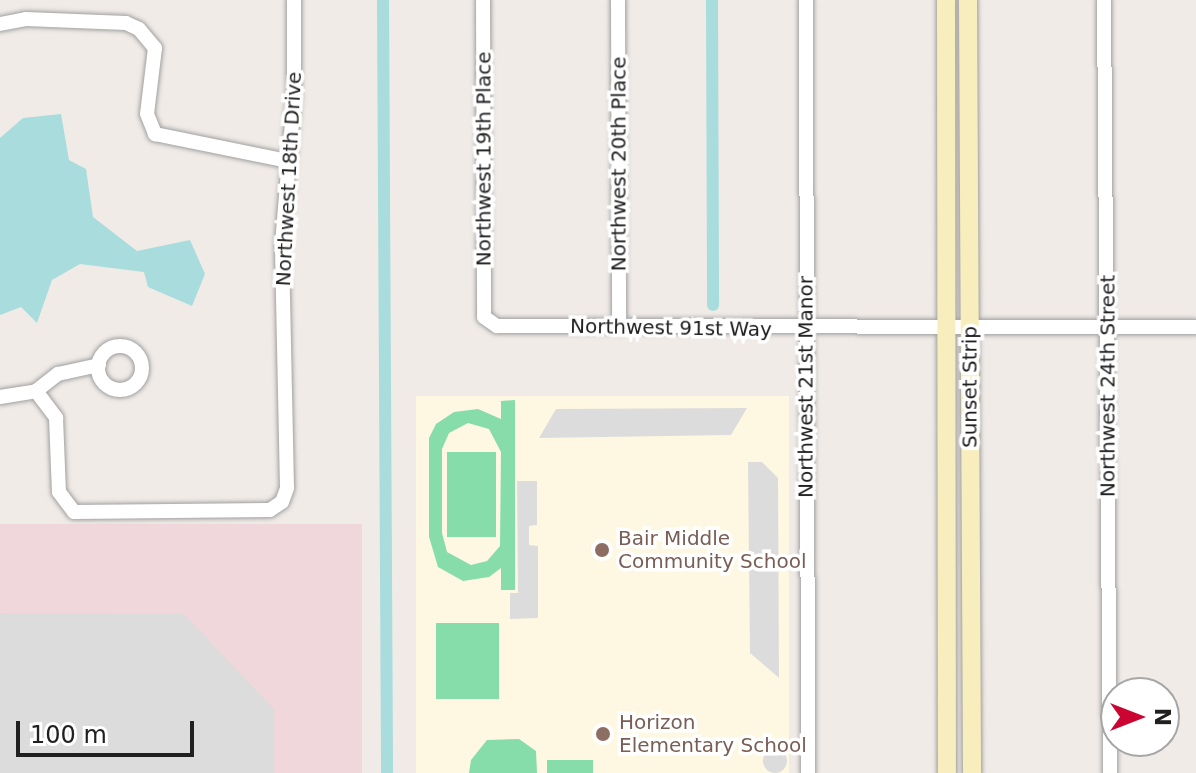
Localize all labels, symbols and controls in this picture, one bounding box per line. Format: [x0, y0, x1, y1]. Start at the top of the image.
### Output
street label: Northwest 19th Place [472, 52, 496, 266]
street label: Northwest 20th Place [607, 57, 631, 271]
street label: Northwest 18th Drive [271, 71, 307, 287]
street label: Northwest 24th Street [1096, 275, 1120, 497]
street label: Northwest 21st Manor [794, 276, 818, 498]
street label: Northwest 91st Way [570, 314, 772, 342]
street label: Sunset Strip [958, 326, 982, 448]
place label: Bair Middle Community School [618, 526, 807, 573]
marker: Bair Middle Community School [593, 541, 611, 559]
north arrow [1100, 677, 1180, 757]
scale bar [20, 705, 198, 755]
text: N [1150, 708, 1175, 726]
place label: Horizon Elementary School [619, 710, 807, 757]
text: 100 m [30, 721, 107, 749]
marker: Horizon Elementary School [594, 725, 612, 743]

